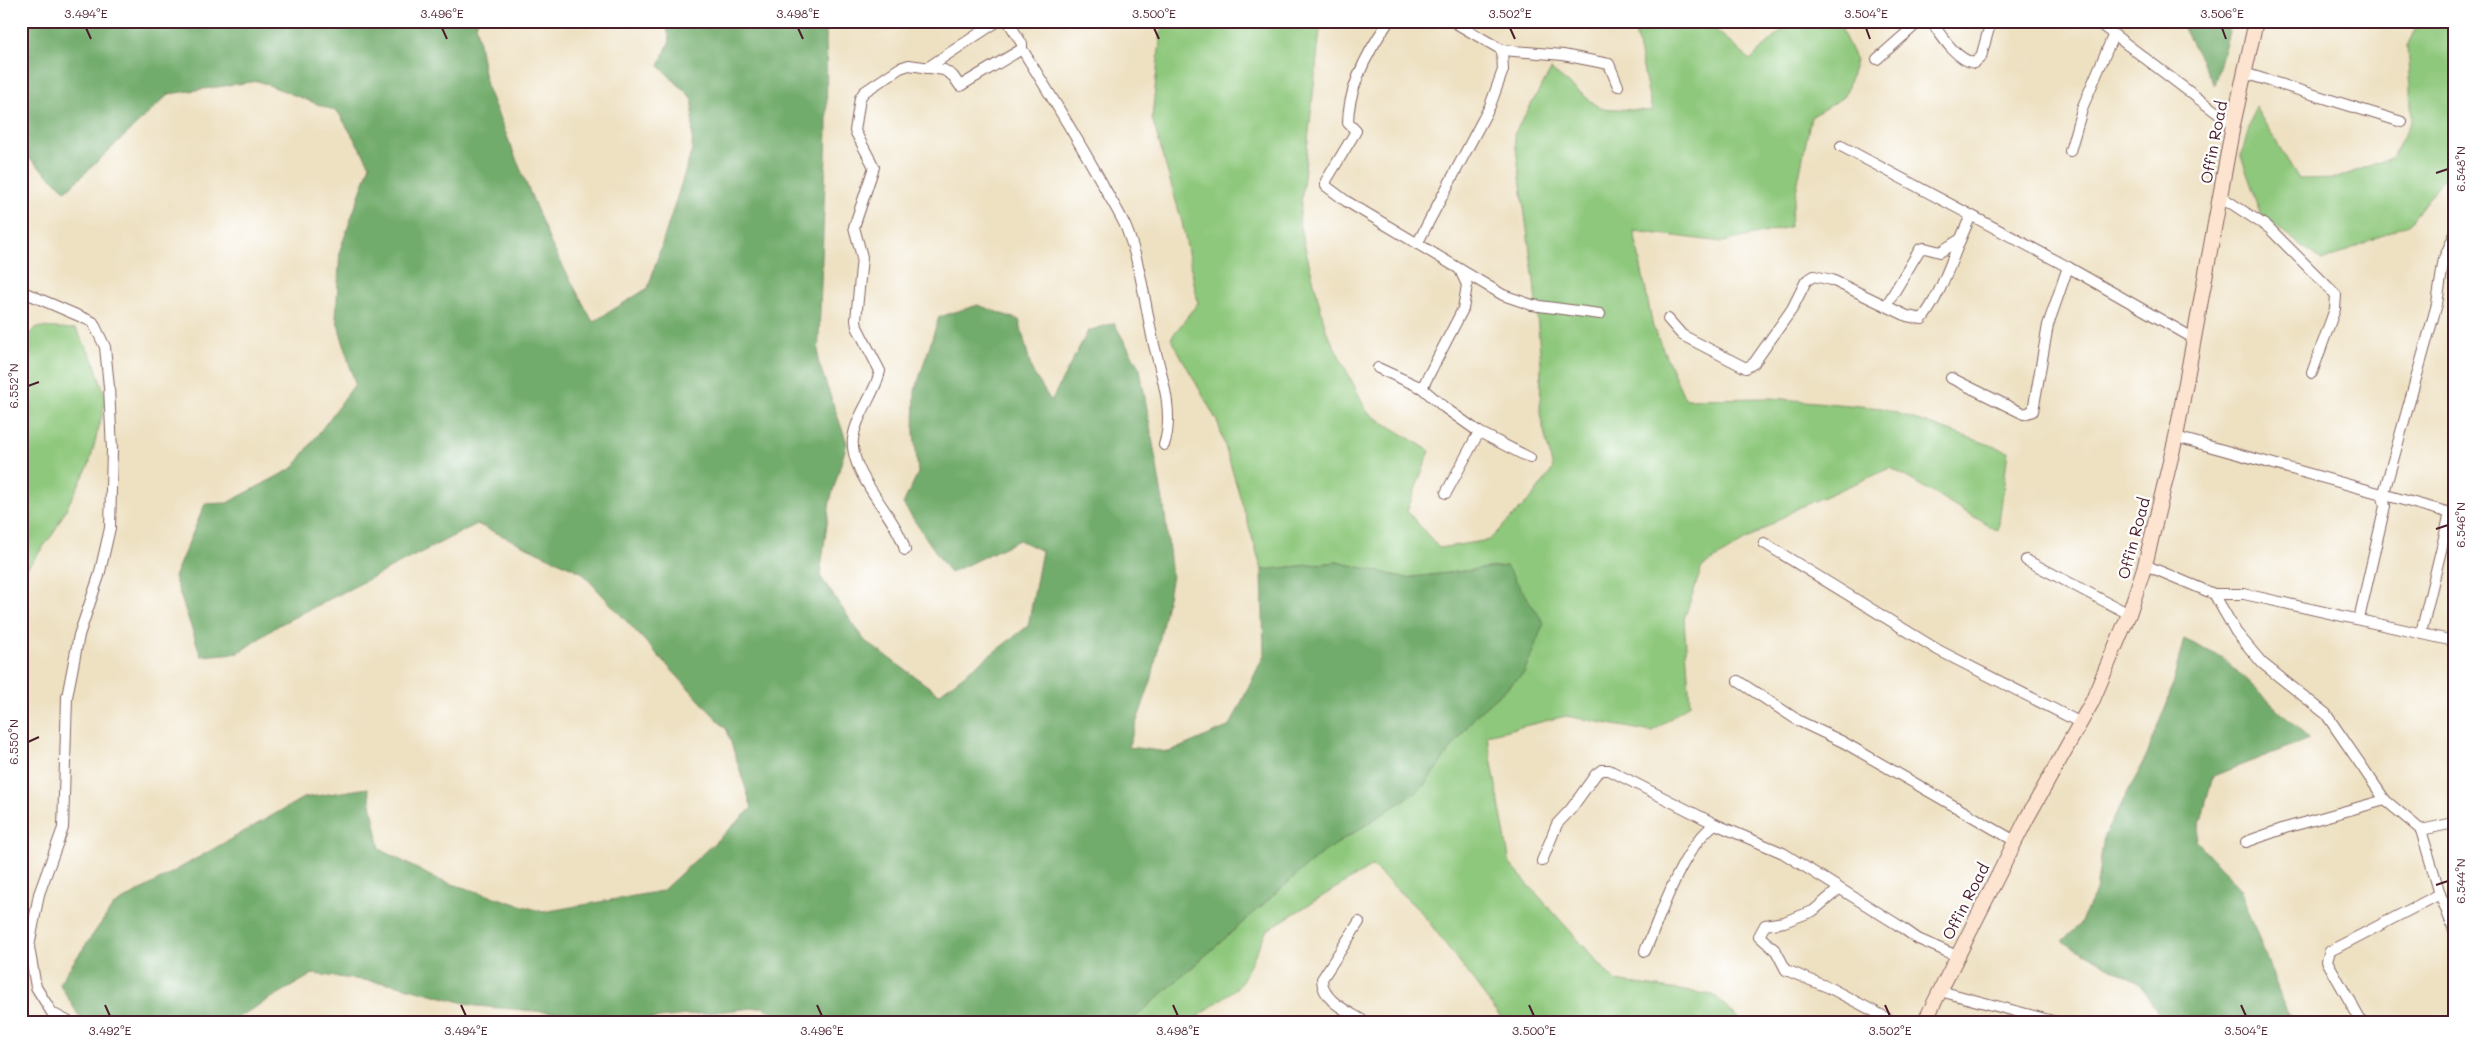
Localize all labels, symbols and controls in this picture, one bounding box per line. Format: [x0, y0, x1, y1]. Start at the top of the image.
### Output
text: 3.494°E [64, 5, 108, 21]
text: 3.496°E [420, 5, 464, 21]
text: 3.498°E [776, 5, 820, 21]
text: 3.500°E [1132, 5, 1176, 21]
text: 3.502°E [1488, 5, 1532, 21]
text: 3.504°E [1844, 5, 1888, 21]
text: 3.506°E [2200, 5, 2244, 21]
street label: Offin Road [2195, 99, 2231, 185]
text: 6.548°N [2452, 146, 2468, 192]
text: 6.552°N [5, 364, 21, 408]
street label: Offin Road [2112, 495, 2154, 581]
text: 6.546°N [2452, 502, 2468, 548]
text: 6.550°N [5, 719, 21, 765]
text: 6.544°N [2452, 858, 2468, 904]
street label: Offin Road [1937, 859, 1993, 943]
text: 3.492°E [89, 1022, 132, 1038]
text: 3.494°E [444, 1022, 488, 1038]
text: 3.496°E [800, 1022, 844, 1038]
text: 3.498°E [1156, 1022, 1200, 1038]
text: 3.500°E [1512, 1022, 1556, 1038]
text: 3.502°E [1868, 1022, 1912, 1038]
text: 3.504°E [2224, 1022, 2268, 1038]

